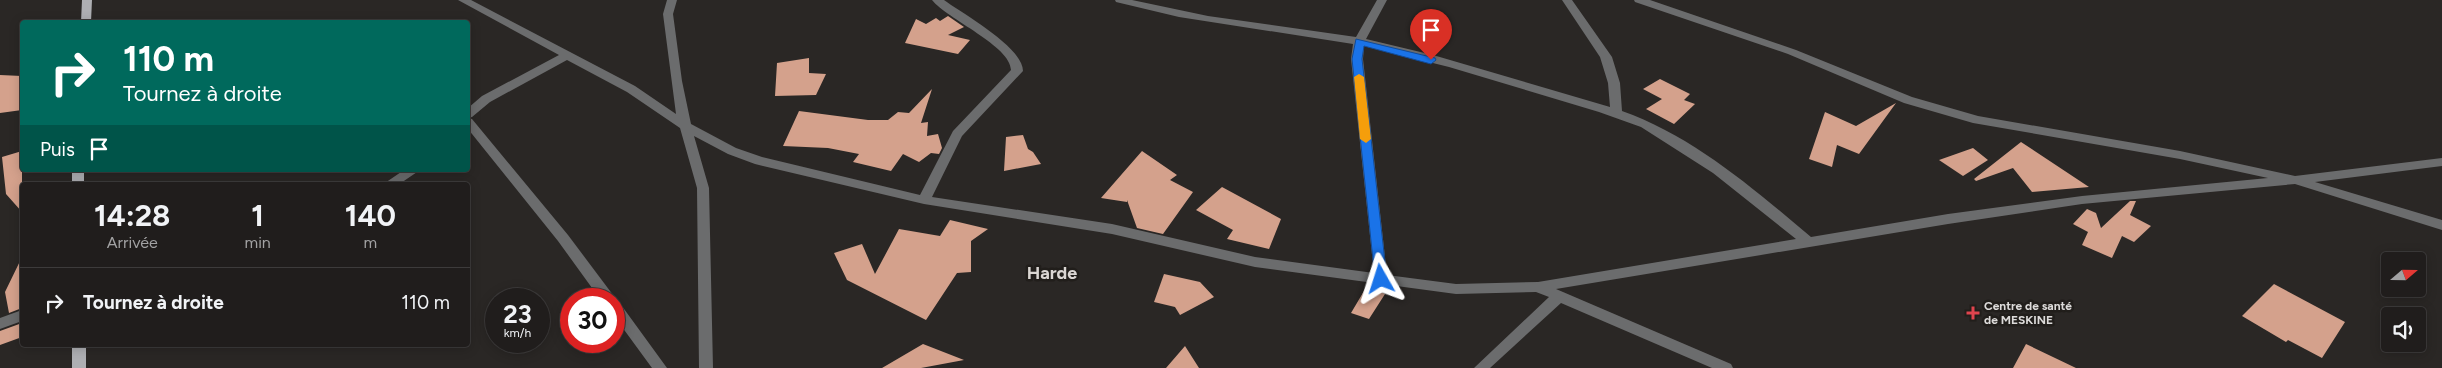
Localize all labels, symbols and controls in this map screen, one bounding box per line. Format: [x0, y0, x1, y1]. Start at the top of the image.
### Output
pin [1410, 9, 1452, 60]
icon: arrive [1417, 16, 1445, 44]
text: 110 m [123, 38, 214, 80]
icon: right [40, 40, 105, 105]
text: Tournez à droite [123, 80, 282, 107]
icon: arrive [85, 135, 113, 163]
text: Puis [40, 138, 75, 161]
text: 14:28 [94, 197, 170, 234]
text: 1 [251, 197, 264, 234]
text: 140 [345, 197, 396, 234]
text: Arrivée [107, 233, 158, 252]
text: min [245, 233, 271, 252]
text: m [364, 233, 377, 252]
position arrow [1354, 252, 1406, 304]
north arrow [2381, 252, 2426, 298]
map controls [2381, 252, 2426, 352]
district label: Harde [1027, 262, 1077, 284]
speed limit sign: 30 [560, 288, 625, 353]
icon: right [40, 289, 68, 317]
text: Tournez à droite [83, 291, 224, 314]
text: 110 m [401, 291, 450, 314]
text: 23 [503, 299, 532, 329]
place label: Centre de santé de MESKINE [1984, 299, 2072, 327]
marker: Centre de santé de MESKINE [1966, 306, 1980, 320]
button: sound [2381, 307, 2426, 352]
text: km/h [504, 326, 531, 340]

